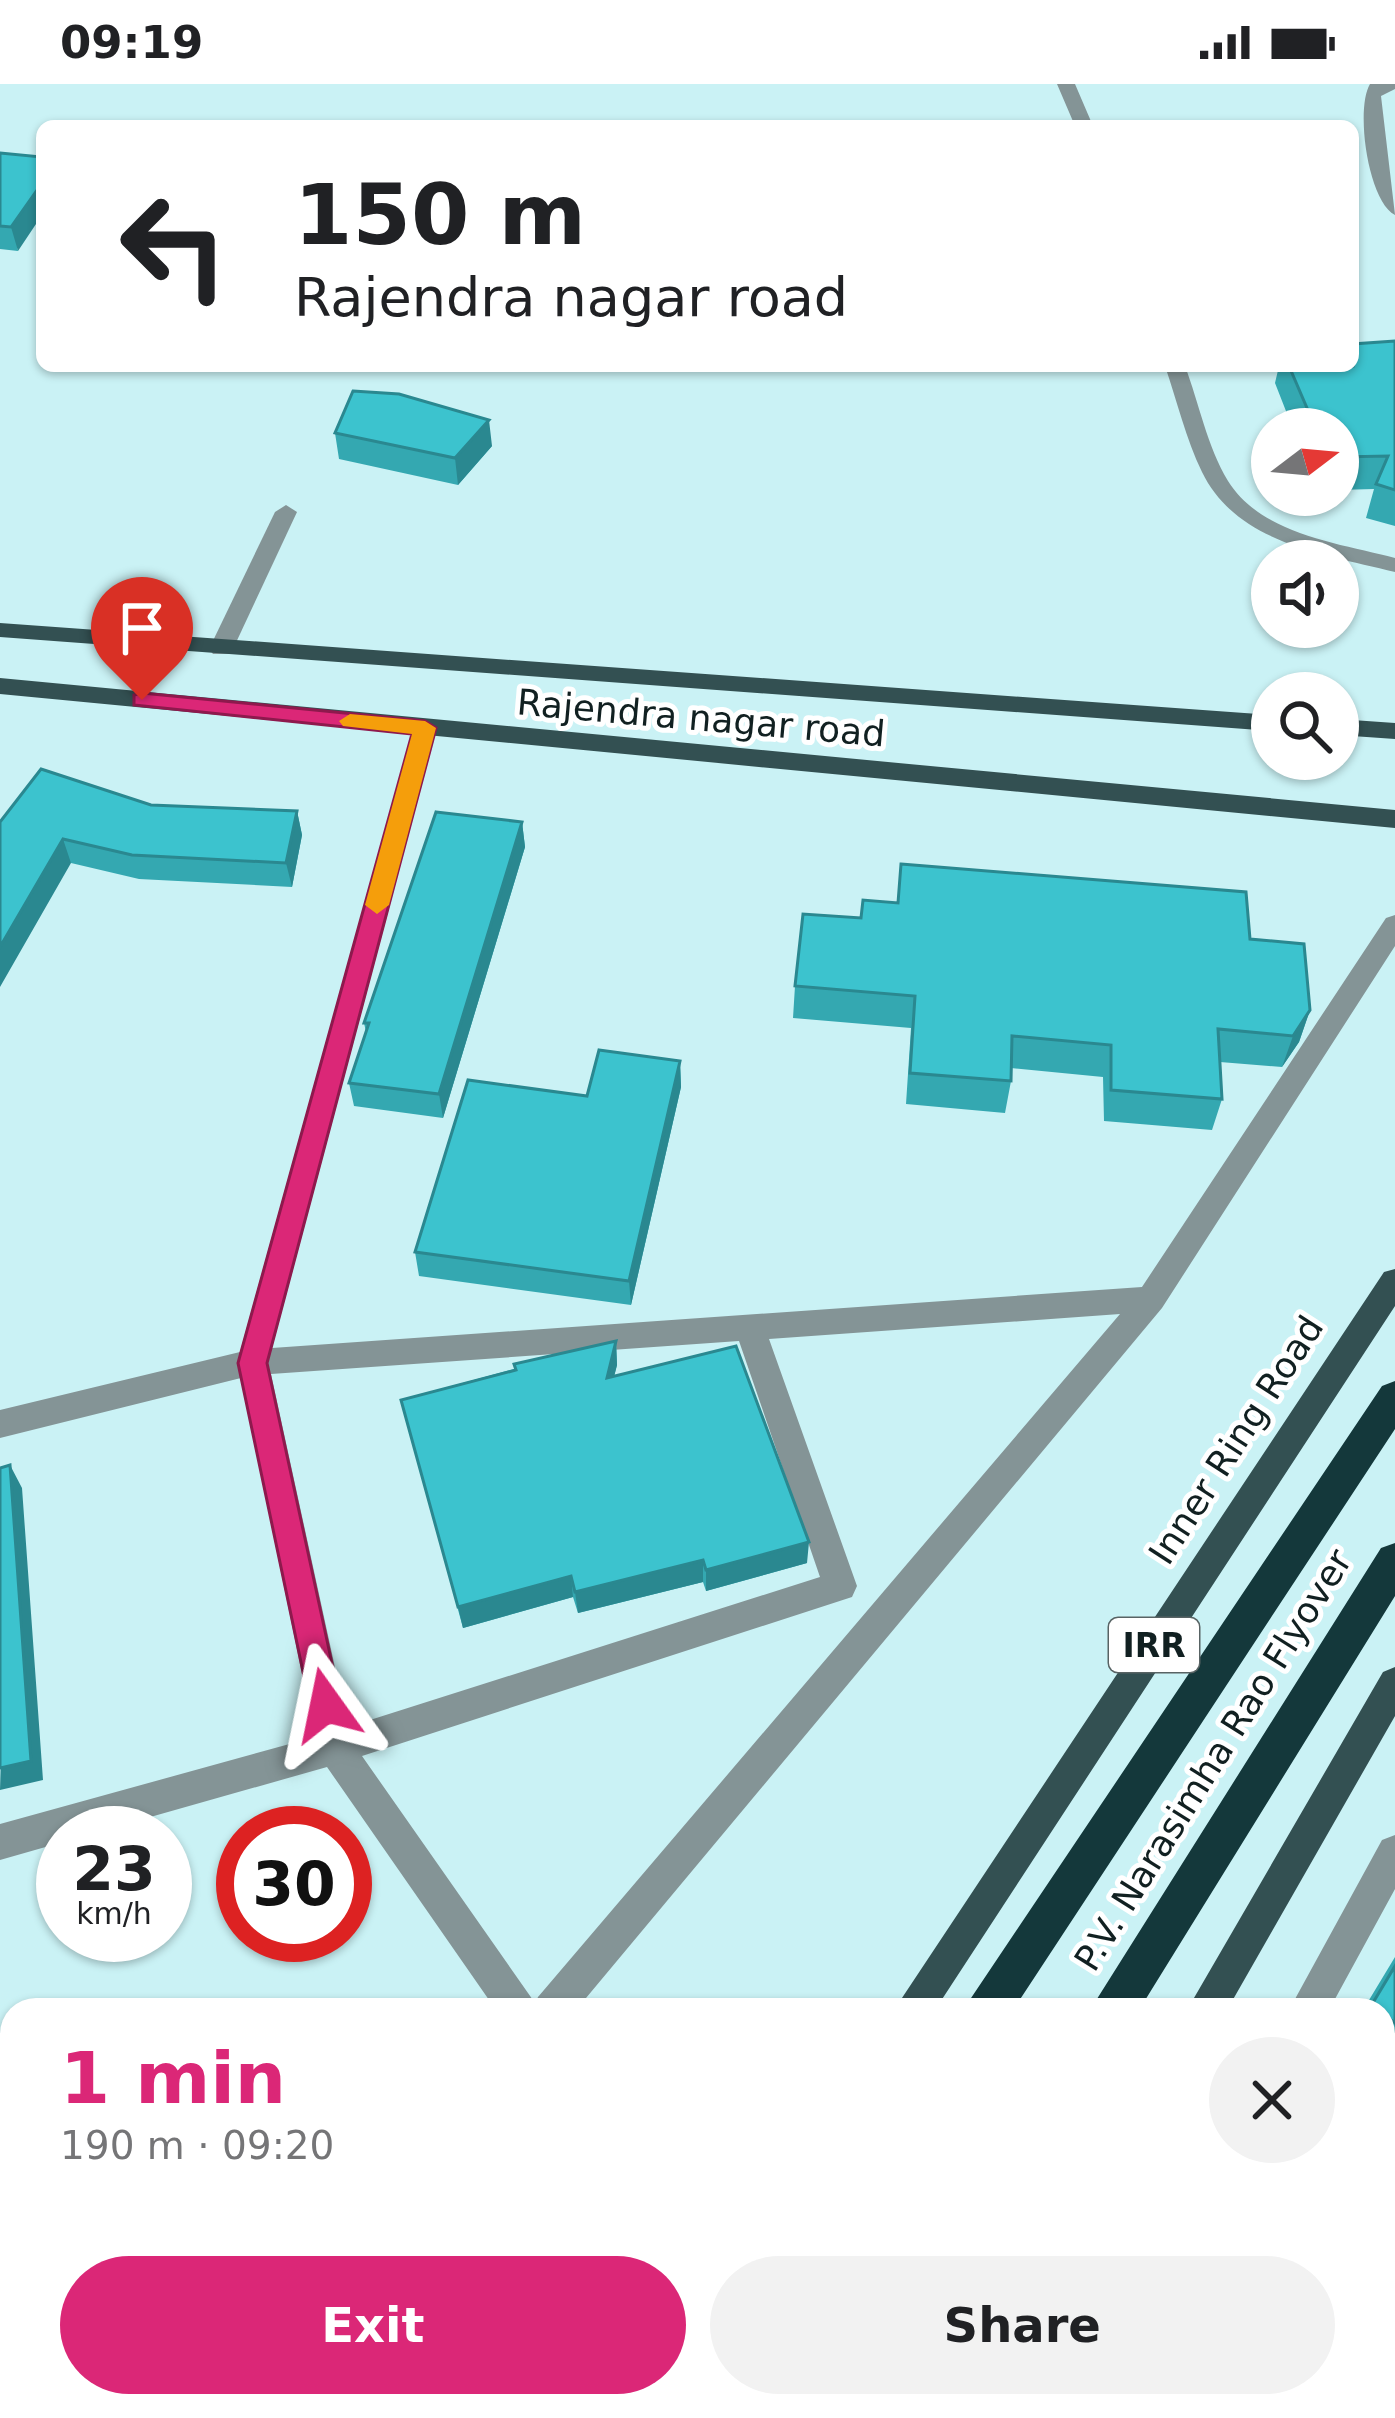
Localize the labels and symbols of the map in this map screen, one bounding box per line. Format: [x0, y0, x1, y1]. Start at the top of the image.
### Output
north arrow [1251, 408, 1359, 516]
pin [91, 577, 193, 700]
street label: Rajendra nagar road [515, 681, 887, 755]
street label: Inner Ring Road [1141, 1308, 1331, 1572]
street label: P.V. Narasimha Rao Flyover [1066, 1542, 1360, 1978]
road number: IRR [1109, 1618, 1199, 1672]
position arrow [263, 1642, 389, 1768]
speed limit sign: 30 [216, 1806, 372, 1962]

